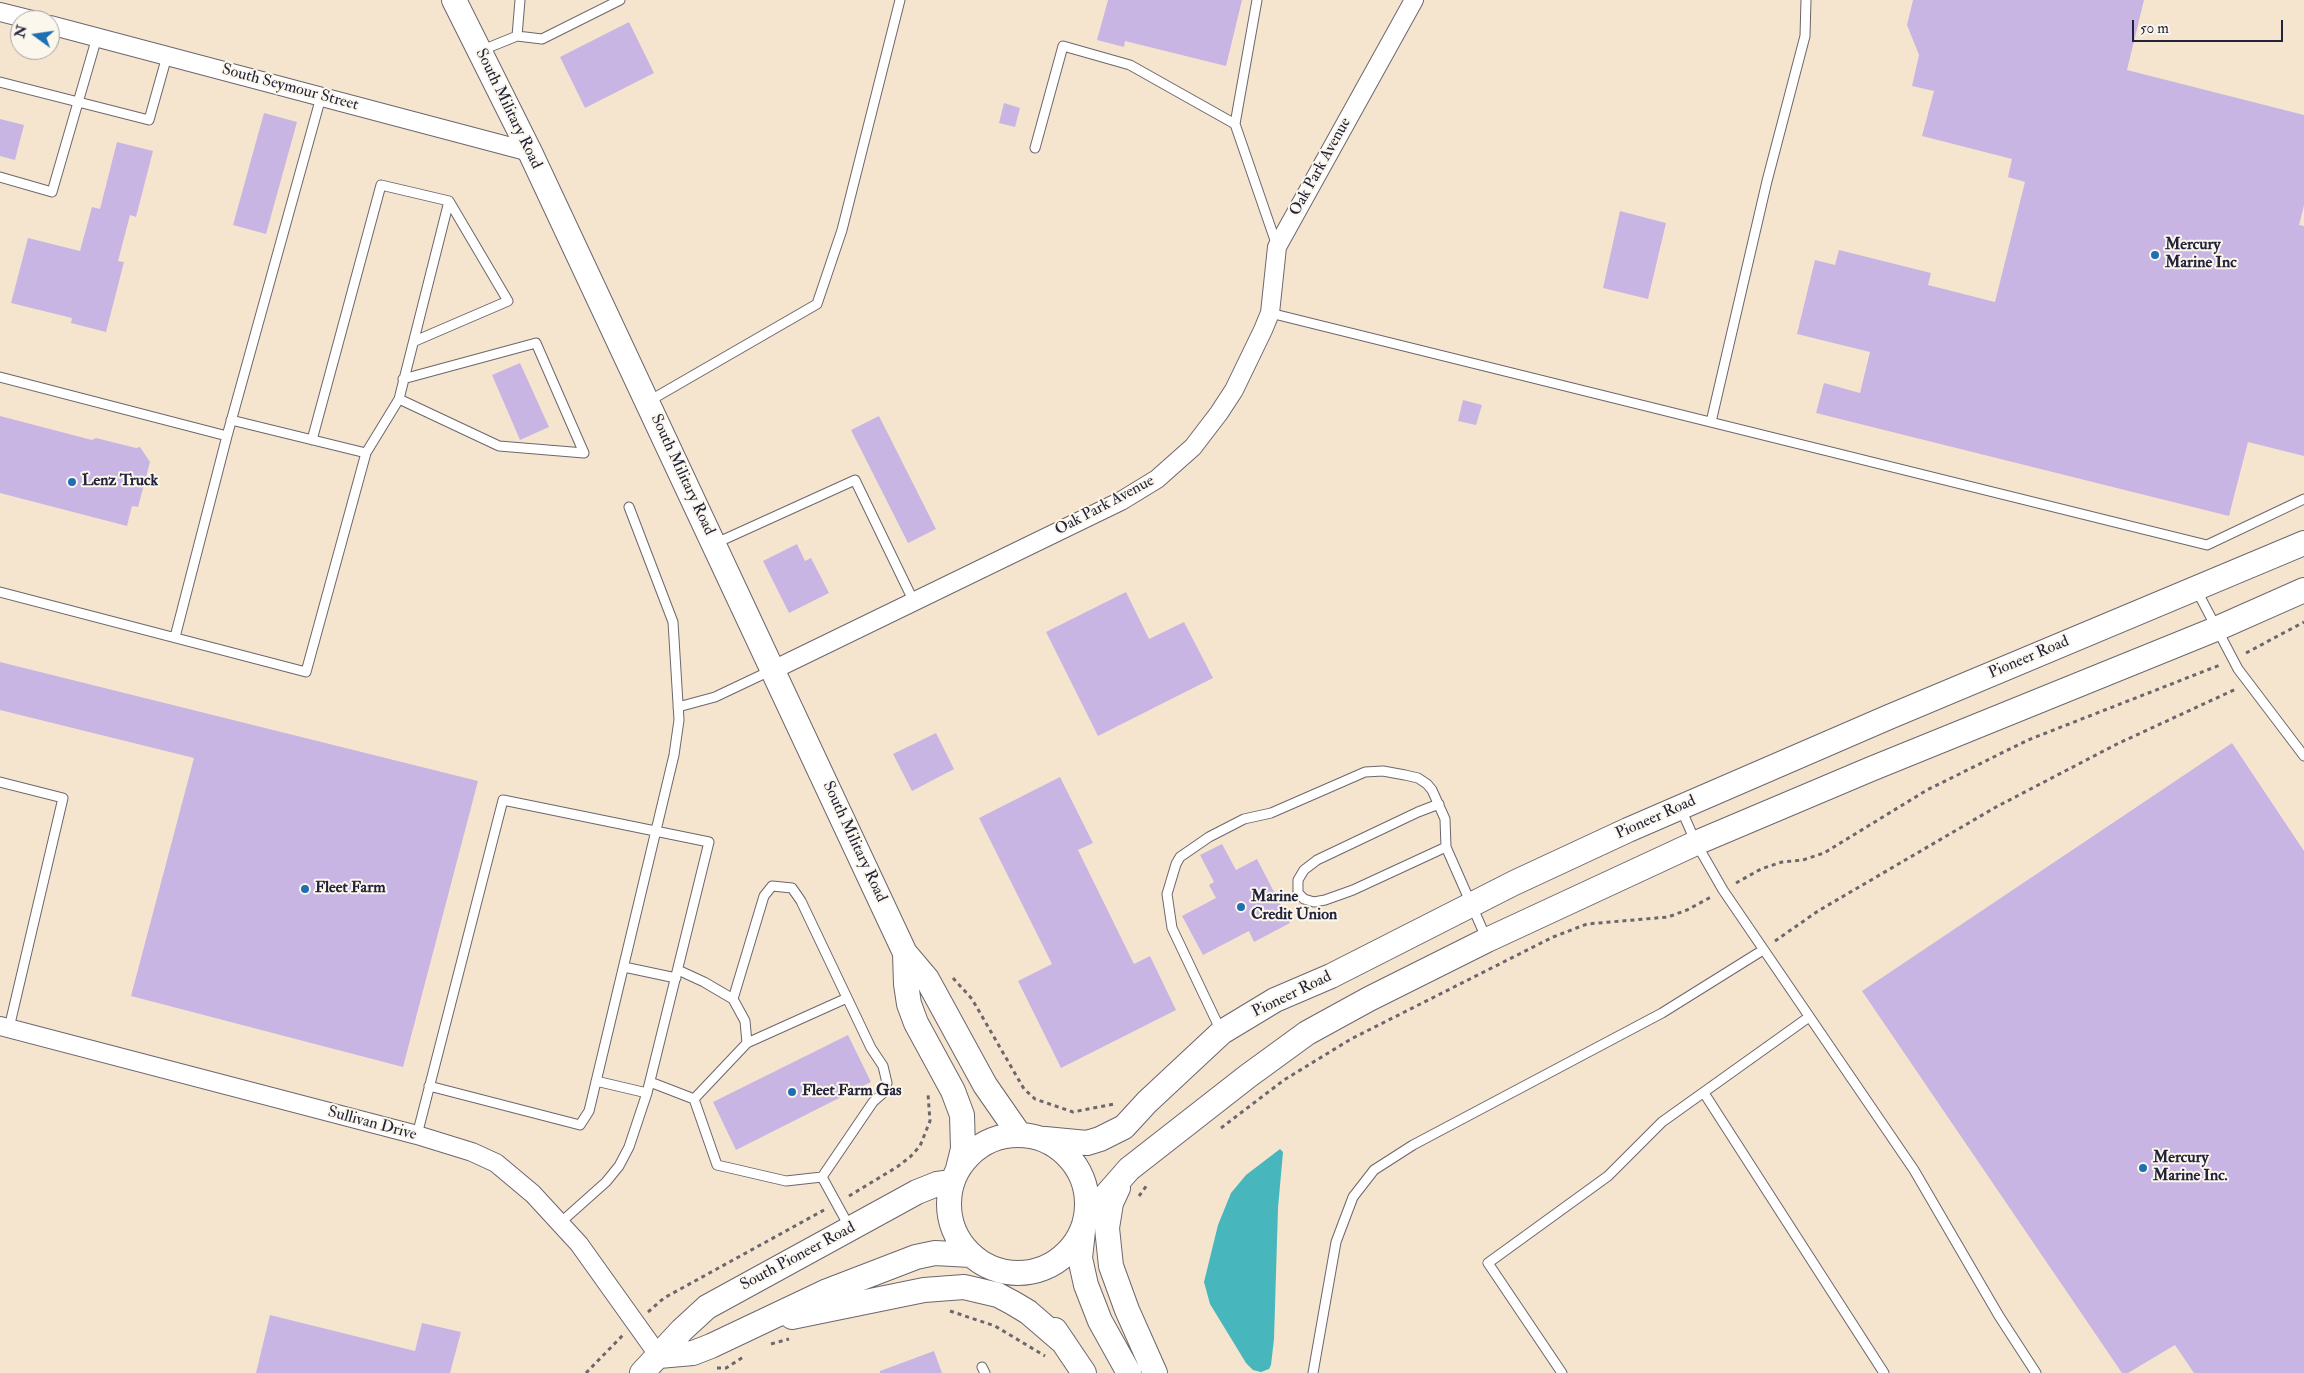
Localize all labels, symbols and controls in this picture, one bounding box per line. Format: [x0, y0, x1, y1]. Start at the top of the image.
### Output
north arrow [10, 10, 60, 60]
scale bar [2134, 10, 2285, 42]
text: 50 m [2140, 19, 2169, 38]
text: N [11, 23, 31, 40]
street label: South Military Road [471, 46, 545, 172]
street label: South Seymour Street [220, 61, 360, 115]
street label: Oak Park Avenue [1286, 114, 1356, 220]
place label: Mercury Marine Inc [2165, 236, 2237, 274]
marker: Mercury Marine Inc [2149, 249, 2161, 261]
street label: South Military Road [646, 411, 718, 539]
place label: Lenz Truck [82, 472, 158, 492]
street label: Oak Park Avenue [1052, 472, 1158, 540]
marker: Lenz Truck [66, 476, 78, 488]
street label: Pioneer Road [1986, 632, 2072, 684]
street label: South Military Road [818, 778, 890, 906]
street label: Pioneer Road [1613, 792, 1699, 844]
place label: Fleet Farm [315, 879, 386, 899]
marker: Fleet Farm [299, 883, 311, 895]
place label: Marine Credit Union [1251, 888, 1337, 926]
marker: Marine Credit Union [1235, 901, 1247, 913]
street label: Pioneer Road [1249, 968, 1335, 1022]
place label: Fleet Farm Gas [802, 1082, 901, 1102]
marker: Fleet Farm Gas [786, 1086, 798, 1098]
street label: Sullivan Drive [325, 1103, 419, 1145]
place label: Mercury Marine Inc. [2153, 1149, 2228, 1187]
marker: Mercury Marine Inc. [2137, 1162, 2149, 1174]
street label: South Pioneer Road [737, 1219, 859, 1295]

